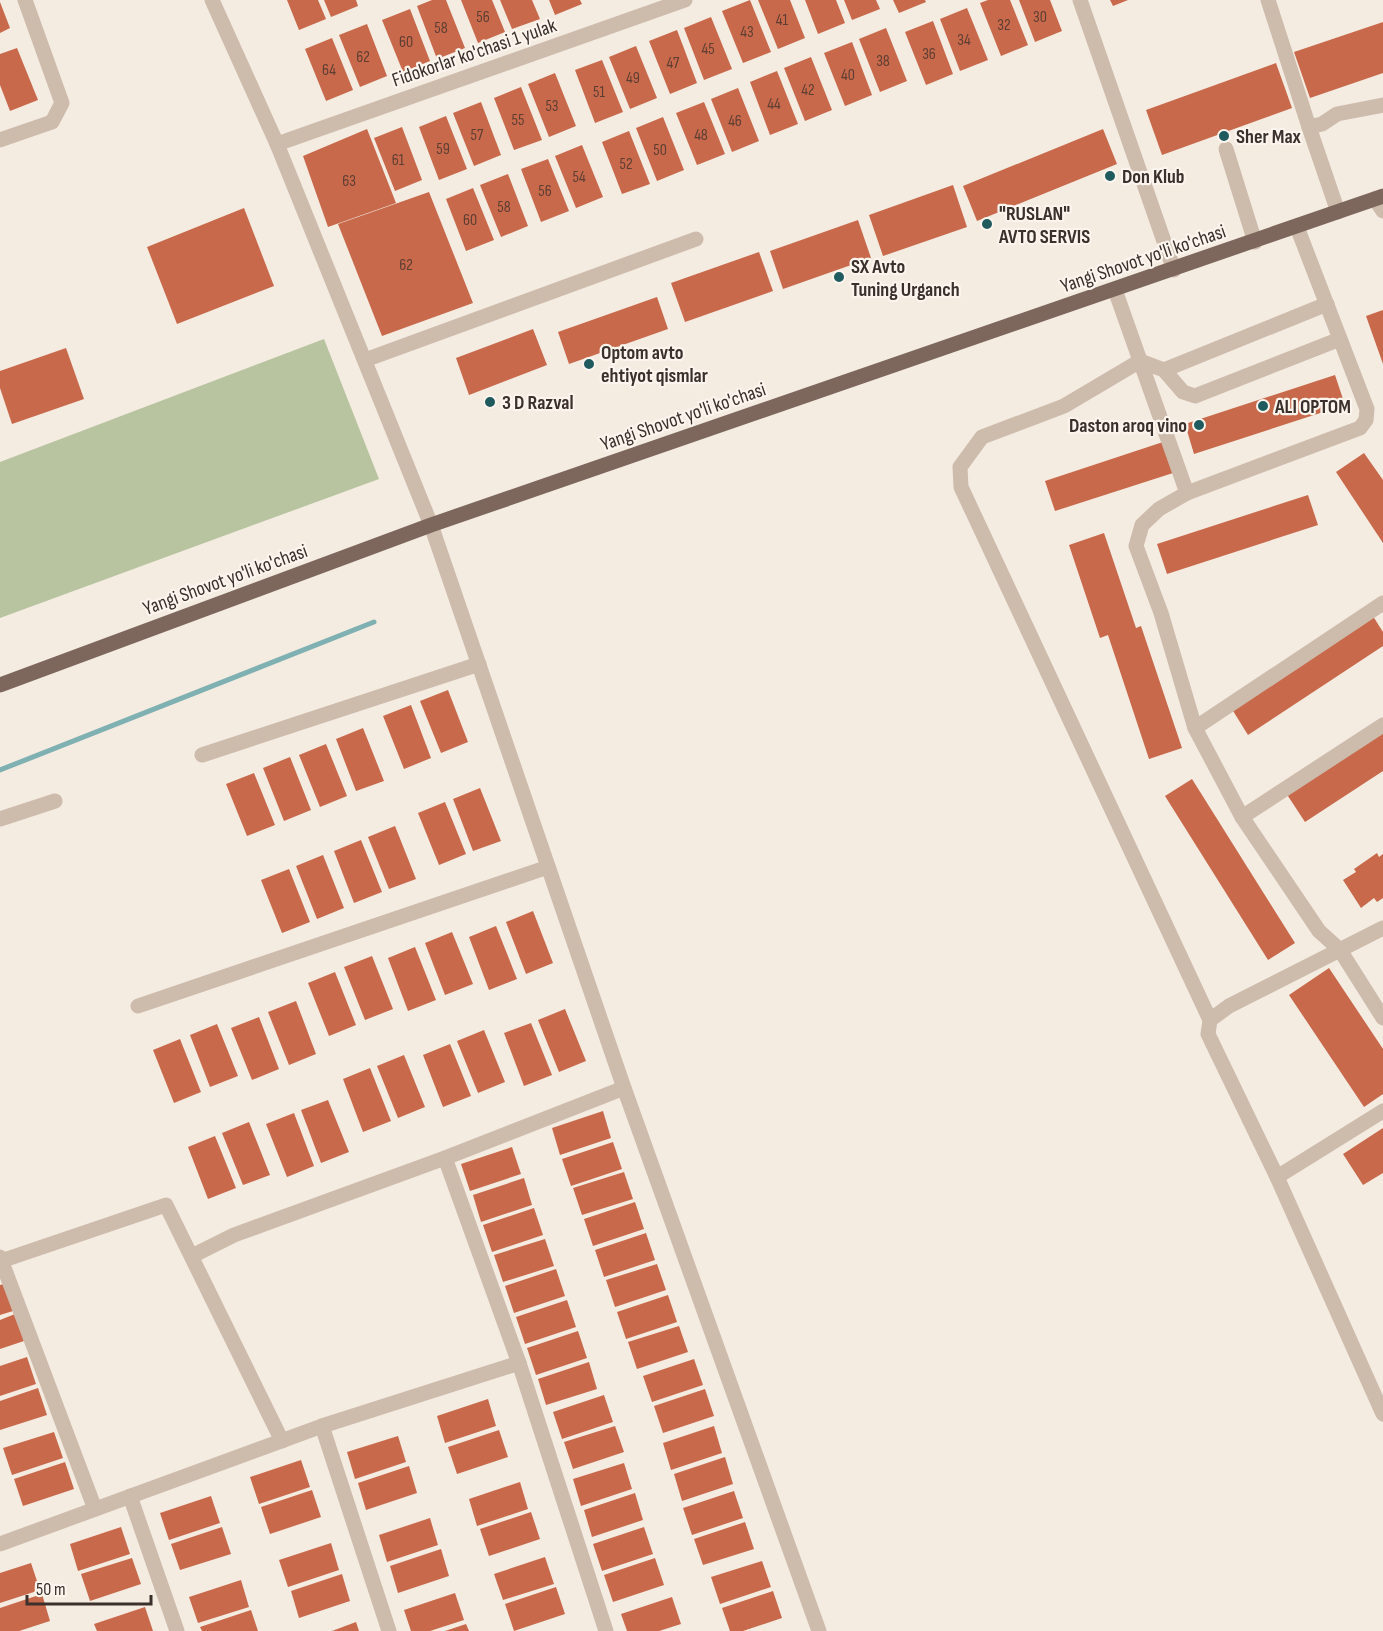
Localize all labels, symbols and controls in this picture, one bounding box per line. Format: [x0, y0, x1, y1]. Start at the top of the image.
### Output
house number: 56 [476, 8, 490, 27]
house number: 30 [1033, 8, 1047, 27]
house number: 41 [776, 11, 789, 30]
street label: Fidokorlar ko'chasi 1 yulak [389, 13, 560, 92]
house number: 32 [997, 16, 1011, 35]
house number: 58 [434, 19, 448, 38]
house number: 43 [740, 23, 754, 42]
house number: 34 [957, 31, 971, 50]
house number: 60 [399, 33, 413, 52]
house number: 45 [701, 40, 715, 59]
house number: 36 [922, 45, 936, 64]
house number: 62 [356, 48, 370, 67]
house number: 38 [876, 52, 890, 71]
house number: 47 [667, 54, 680, 73]
house number: 64 [322, 61, 336, 80]
house number: 40 [841, 66, 855, 85]
house number: 49 [626, 69, 640, 88]
house number: 42 [801, 81, 815, 100]
house number: 51 [593, 83, 605, 102]
house number: 44 [767, 95, 781, 114]
house number: 53 [545, 97, 559, 116]
house number: 55 [512, 111, 524, 130]
house number: 46 [728, 112, 742, 131]
place label: Sher Max [1236, 125, 1302, 149]
house number: 57 [471, 126, 484, 145]
house number: 48 [694, 126, 708, 145]
marker: Sher Max [1217, 129, 1231, 143]
house number: 59 [436, 140, 450, 159]
house number: 50 [653, 141, 667, 160]
house number: 61 [392, 151, 405, 170]
house number: 52 [619, 155, 633, 174]
place label: Don Klub [1122, 165, 1184, 189]
house number: 54 [572, 168, 586, 187]
marker: Don Klub [1103, 169, 1117, 183]
house number: 63 [342, 172, 356, 191]
house number: 56 [538, 182, 552, 201]
house number: 58 [497, 198, 511, 217]
place label: "RUSLAN" AVTO SERVIS [998, 202, 1090, 249]
house number: 60 [463, 211, 477, 230]
marker: "RUSLAN" AVTO SERVIS [980, 217, 994, 231]
street label: Yangi Shovot yo'li ko'chasi [1058, 219, 1229, 298]
place label: SX Avto Tuning Urganch [851, 255, 960, 302]
house number: 62 [399, 256, 413, 275]
marker: SX Avto Tuning Urganch [832, 270, 846, 284]
place label: Optom avto ehtiyot qismlar [601, 341, 708, 388]
marker: Optom avto ehtiyot qismlar [582, 357, 596, 371]
street label: Yangi Shovot yo'li ko'chasi [598, 377, 769, 456]
place label: 3 D Razval [502, 391, 574, 415]
marker: 3 D Razval [483, 395, 497, 409]
place label: ALI OPTOM [1274, 395, 1351, 419]
marker: ALI OPTOM [1256, 399, 1270, 413]
place label: Daston aroq vino [1069, 414, 1187, 438]
marker: Daston aroq vino [1192, 418, 1206, 432]
street label: Yangi Shovot yo'li ko'chasi [140, 539, 311, 621]
scale bar [27, 1568, 152, 1606]
text: 50 m [36, 1579, 66, 1600]

